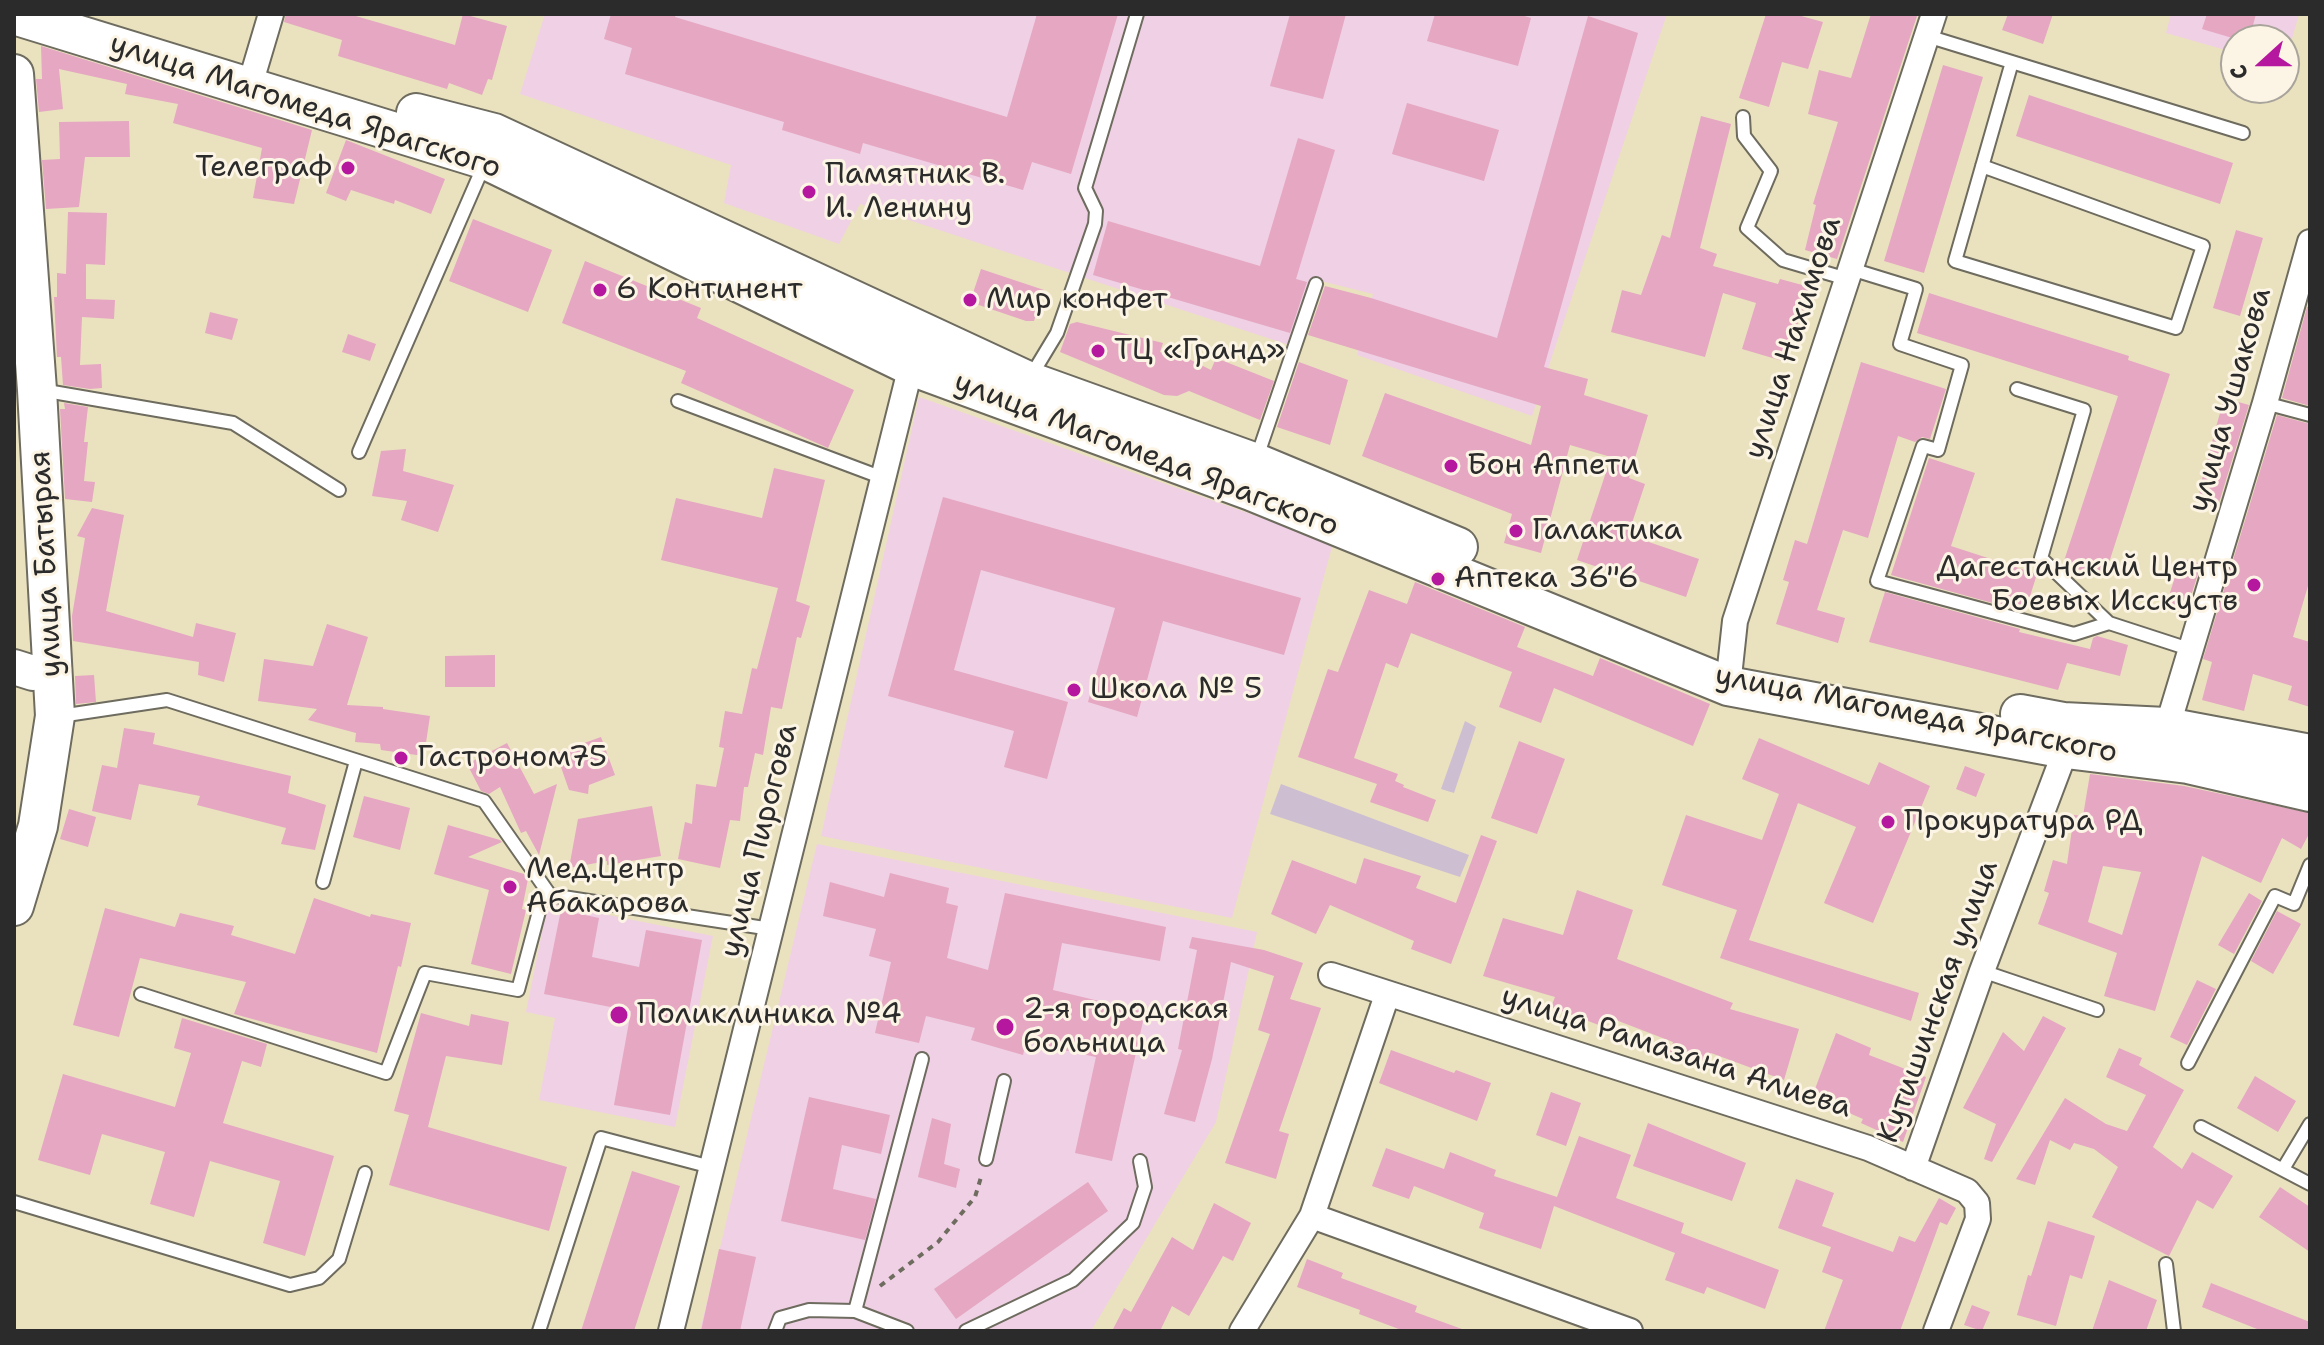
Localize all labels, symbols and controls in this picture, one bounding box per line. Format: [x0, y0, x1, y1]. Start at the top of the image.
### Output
north arrow [2220, 24, 2300, 104]
street label: улица Магомеда Ярагского [105, 27, 505, 187]
text: С [2223, 61, 2255, 84]
place label: Телеграф [195, 150, 332, 186]
place label: Памятник В. И. Ленину [825, 157, 1005, 228]
marker: Телеграф [339, 159, 357, 177]
marker: Памятник В. И. Ленину [800, 183, 818, 201]
street label: улица Нахимова [1738, 212, 1850, 464]
place label: 6 Континент [616, 272, 803, 308]
marker: 6 Континент [591, 281, 609, 299]
place label: Мир конфет [986, 282, 1167, 318]
street label: улица Ушакова [2182, 284, 2280, 516]
marker: Мир конфет [961, 291, 979, 309]
place label: ТЦ «Гранд» [1114, 333, 1285, 369]
marker: ТЦ «Гранд» [1089, 342, 1107, 360]
street label: улица Магомеда Ярагского [949, 365, 1343, 545]
place label: Бон Аппети [1467, 448, 1639, 484]
street label: улица Батырая [23, 450, 71, 678]
marker: Бон Аппети [1442, 457, 1460, 475]
place label: Галактика [1532, 513, 1682, 549]
marker: Галактика [1507, 522, 1525, 540]
place label: Дагестанский Центр Боевых Исскуств [1937, 550, 2238, 620]
place label: Аптека 36"6 [1454, 561, 1639, 597]
marker: Аптека 36"6 [1429, 570, 1447, 588]
marker: Дагестанский Центр Боевых Исскуств [2245, 576, 2263, 594]
street label: улица Магомеда Ярагского [1712, 658, 2120, 772]
place label: Школа № 5 [1090, 672, 1262, 708]
marker: Школа № 5 [1065, 681, 1083, 699]
street label: улица Пирогова [714, 720, 806, 962]
place label: Гастроном75 [417, 740, 607, 776]
marker: Гастроном75 [392, 749, 410, 767]
place label: Прокуратура РД [1904, 804, 2142, 840]
marker: Прокуратура РД [1879, 813, 1897, 831]
place label: Мед.Центр Абакарова [526, 852, 688, 922]
street label: Кутишинская улица [1871, 856, 2007, 1148]
marker: Мед.Центр Абакарова [501, 878, 519, 896]
street label: улица Рамазана Алиева [1496, 979, 1856, 1127]
place label: 2-я городская больница [1023, 992, 1229, 1062]
place label: Поликлиника №4 [637, 997, 902, 1033]
marker: Поликлиника №4 [608, 1004, 630, 1026]
marker: 2-я городская больница [994, 1016, 1016, 1038]

